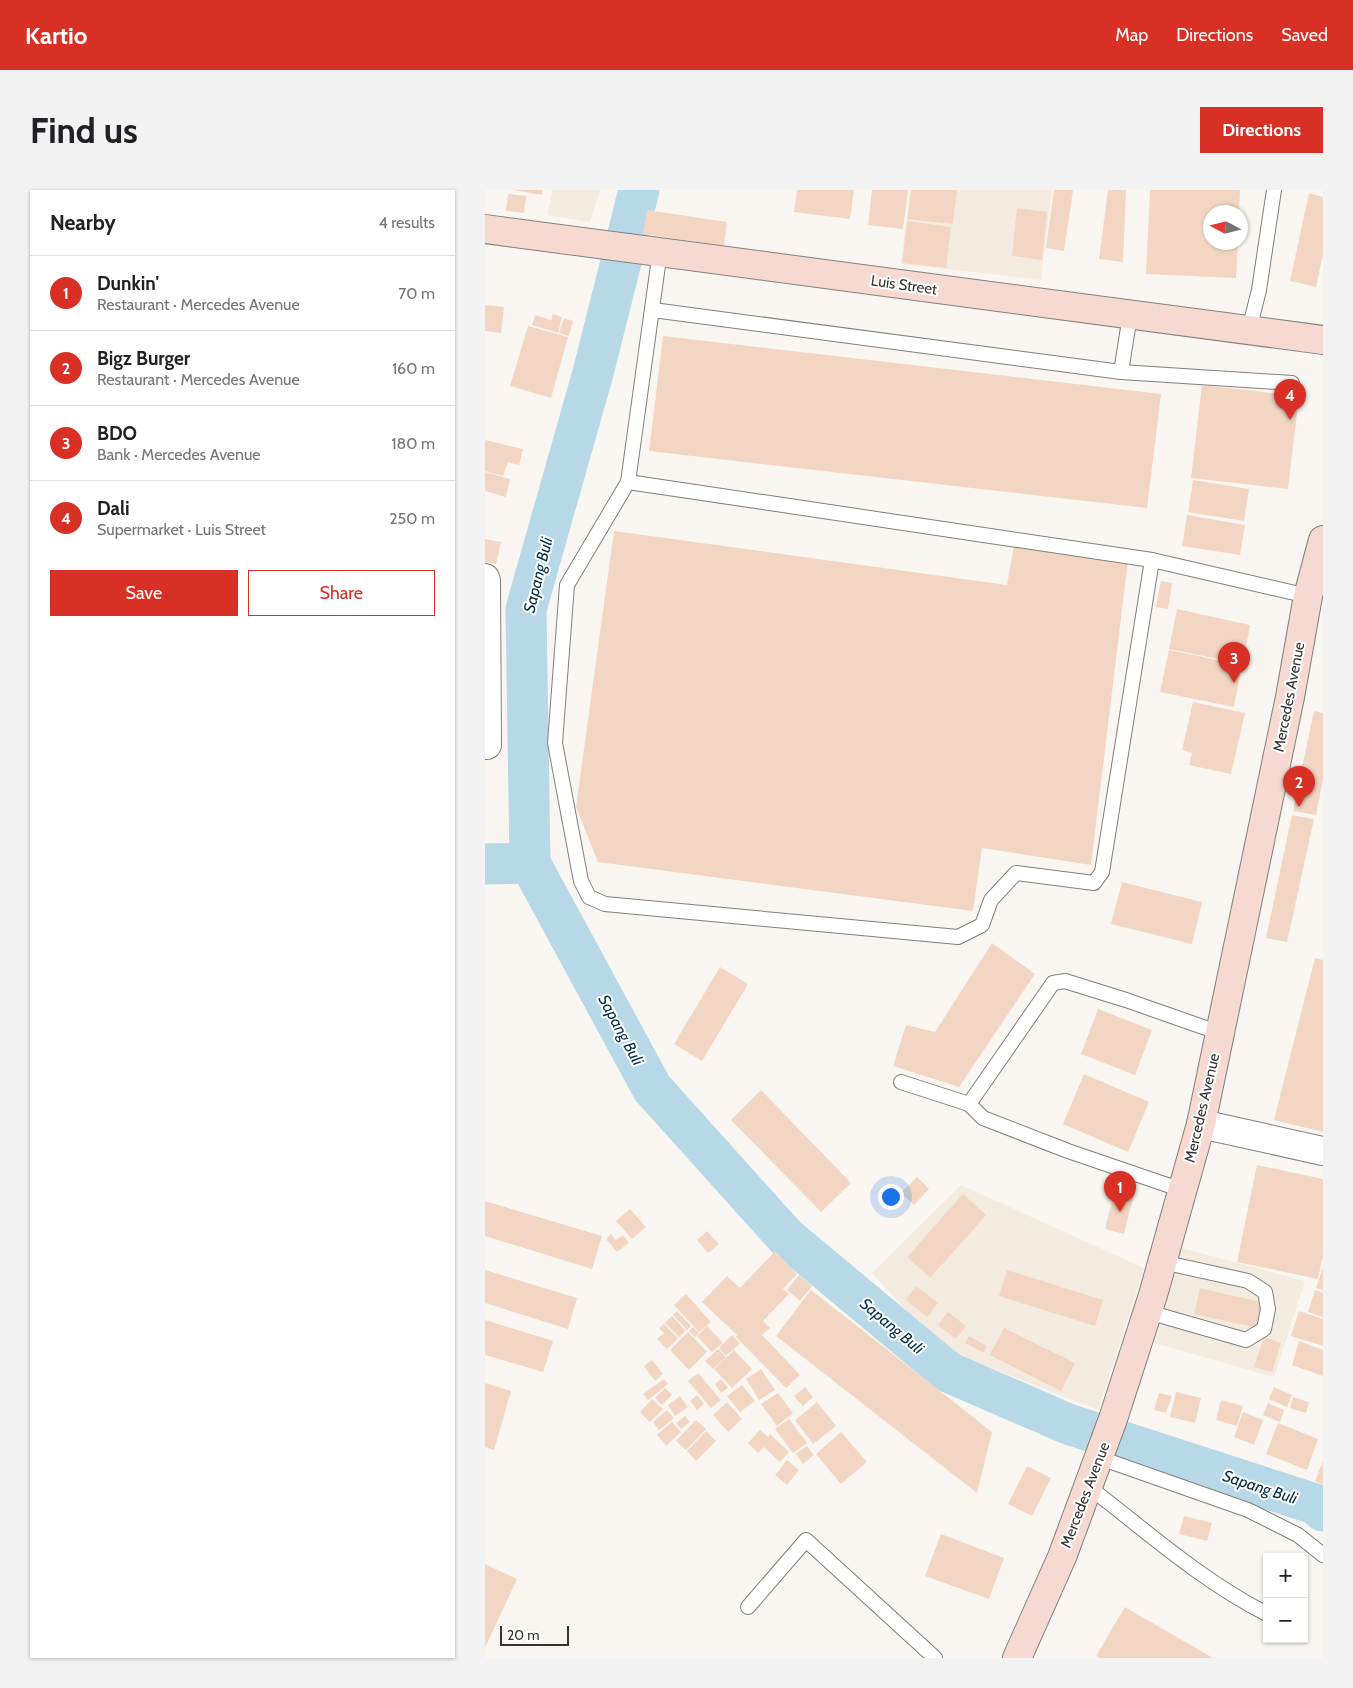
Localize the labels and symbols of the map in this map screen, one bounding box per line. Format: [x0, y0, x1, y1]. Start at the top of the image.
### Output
north arrow [1203, 205, 1248, 250]
street label: Luis Street [870, 271, 938, 299]
pin: 4 [1274, 379, 1306, 420]
water label: Sapang Buli [519, 535, 557, 615]
street label: Mercedes Avenue [1270, 640, 1309, 754]
pin: 3 [1218, 642, 1250, 683]
pin: 2 [1283, 766, 1315, 807]
water label: Sapang Buli [595, 991, 648, 1069]
street label: Mercedes Avenue [1181, 1051, 1223, 1164]
pin: 1 [1104, 1171, 1136, 1212]
your location [878, 1184, 904, 1210]
water label: Sapang Buli [856, 1294, 928, 1358]
street label: Mercedes Avenue [1057, 1439, 1114, 1550]
water label: Sapang Buli [1220, 1466, 1300, 1508]
scale bar [500, 1623, 569, 1646]

